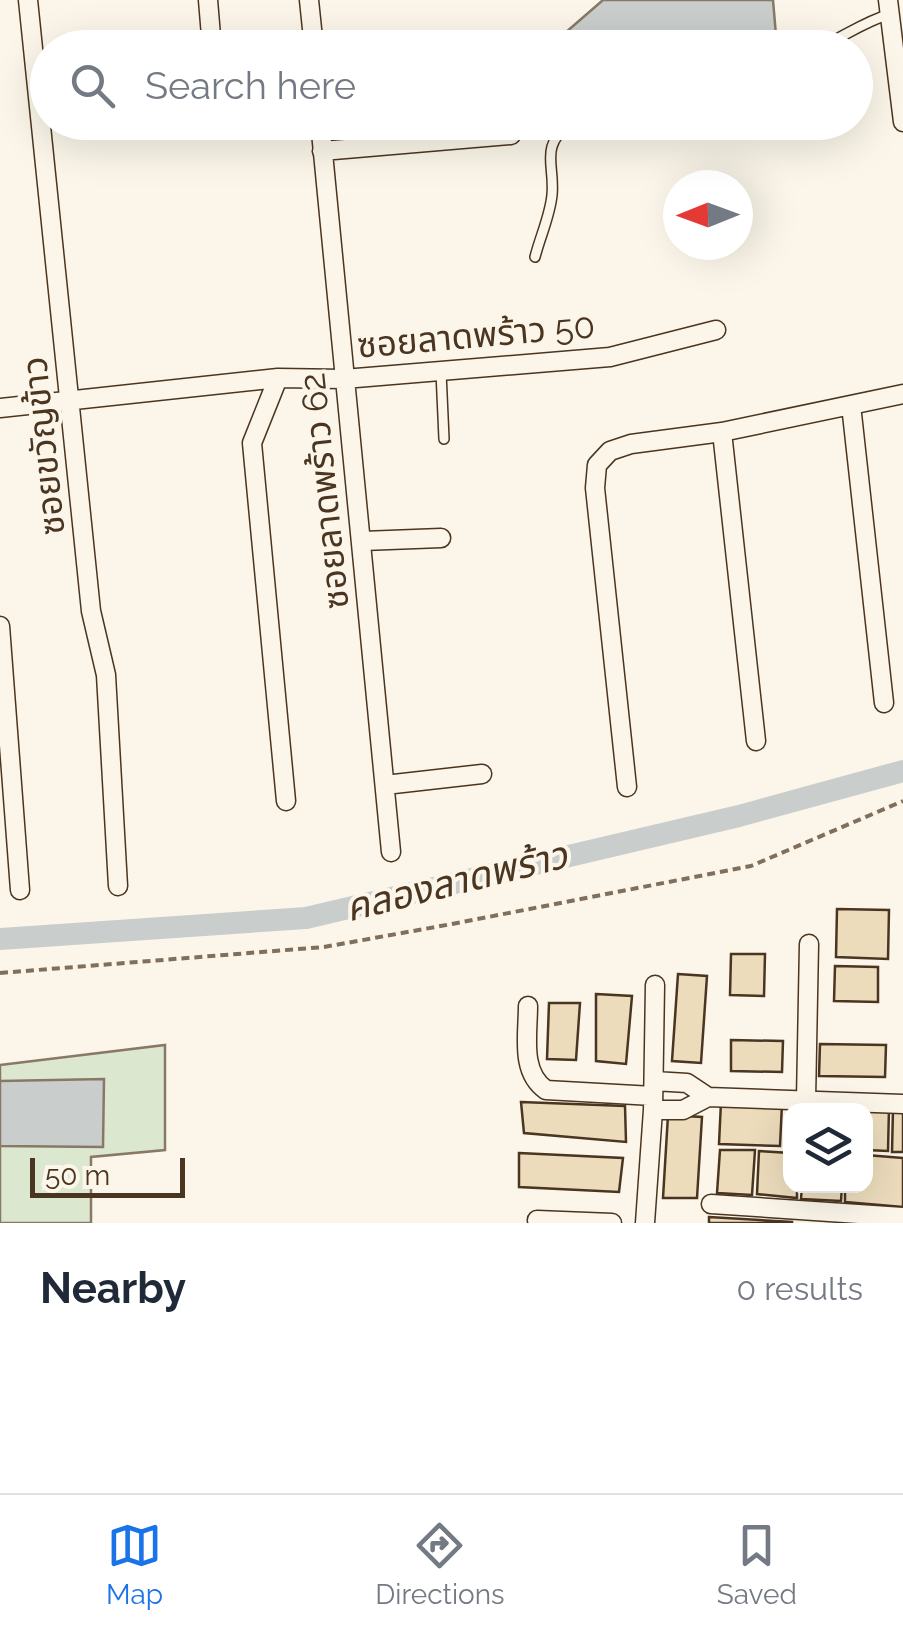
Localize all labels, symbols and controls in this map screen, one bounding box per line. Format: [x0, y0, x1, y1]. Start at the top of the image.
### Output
search box [30, 30, 873, 140]
icon: search [65, 58, 120, 113]
text: Search here [145, 63, 356, 108]
north arrow [663, 170, 753, 260]
street label: ซอยลาดพร้าว 50 [355, 304, 597, 366]
street label: ซอยขวัญข้าว [13, 355, 73, 537]
street label: ซอยลาดพร้าว 62 [291, 371, 357, 611]
water label: คลองลาดพร้าว [340, 831, 573, 930]
map controls [783, 1103, 873, 1193]
button: layers [783, 1103, 873, 1193]
scale bar [30, 1153, 185, 1198]
text: 50 m [45, 1159, 110, 1192]
text: Nearby [40, 1264, 186, 1313]
text: 0 results [736, 1270, 863, 1307]
tab: Map [106, 1518, 163, 1611]
tab: Directions [375, 1518, 505, 1611]
tab: Saved [717, 1518, 797, 1611]

